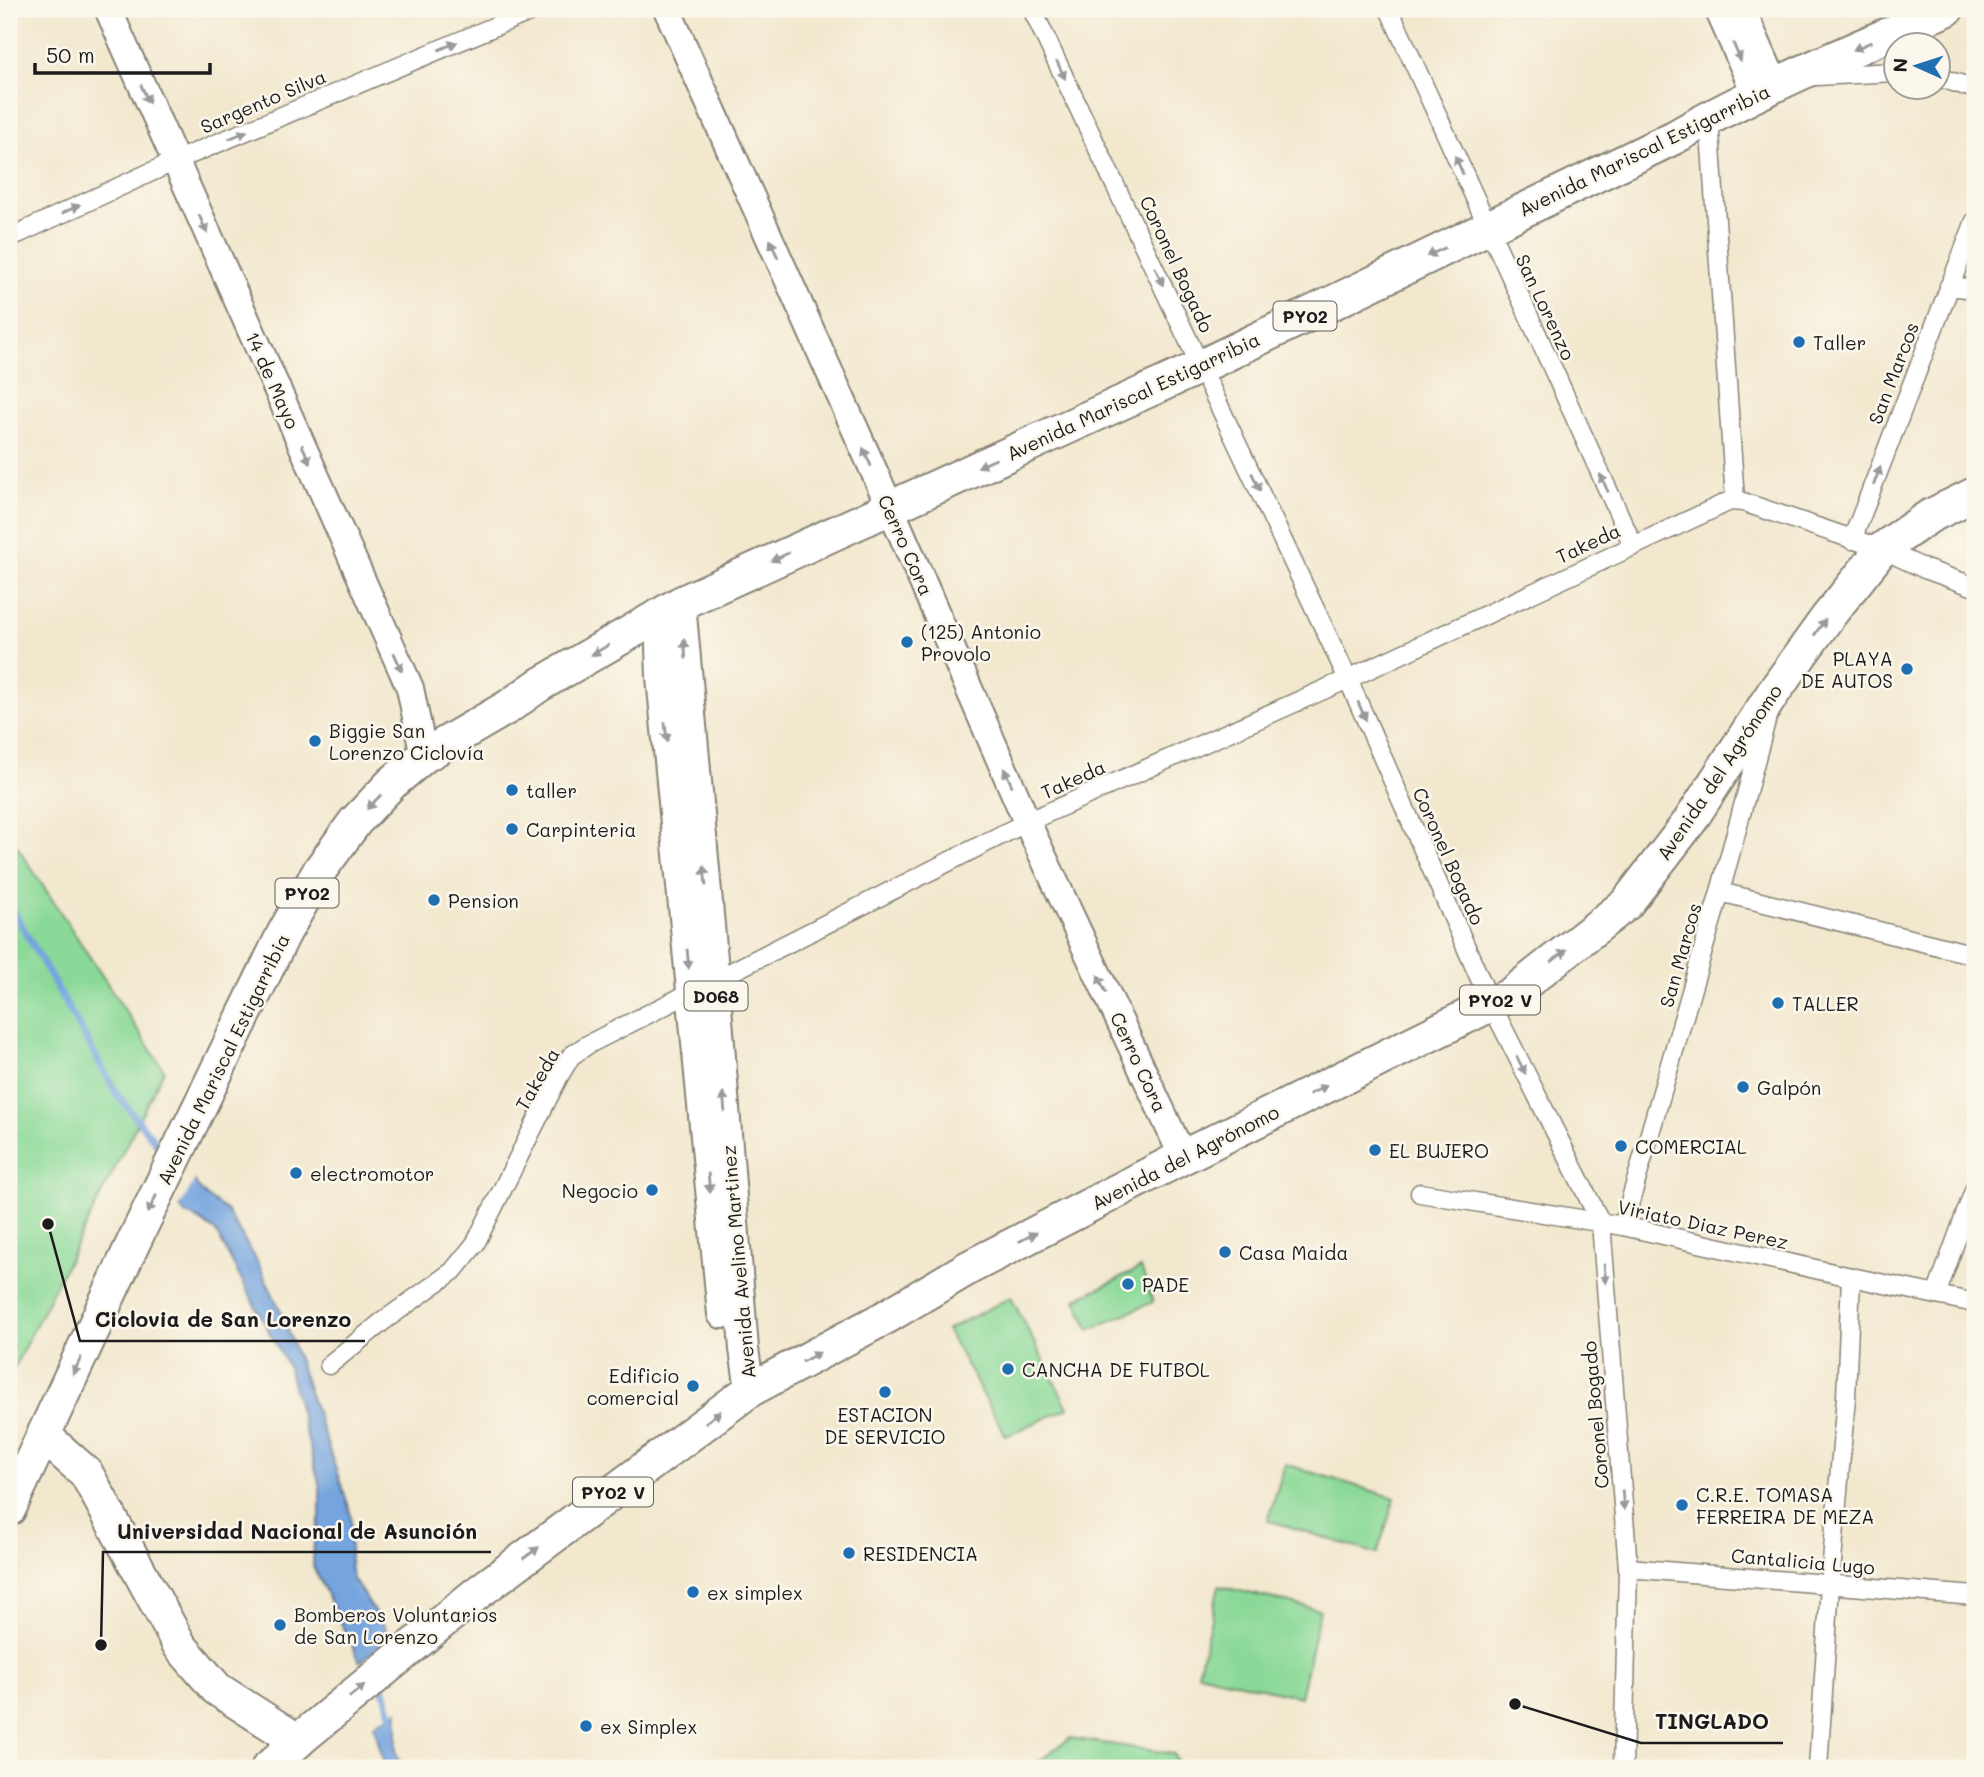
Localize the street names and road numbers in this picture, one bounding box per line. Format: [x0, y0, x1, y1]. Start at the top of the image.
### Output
street label: Sargento Silva [196, 63, 330, 139]
street label: Avenida Mariscal Estigarribia [1514, 78, 1774, 222]
street label: Coronel Bogado [1134, 192, 1220, 336]
street label: San Lorenzo [1511, 250, 1581, 364]
road number: PY02 [1274, 302, 1336, 330]
street label: San Marcos [1862, 318, 1924, 428]
street label: Avenida Mariscal Estigarribia [1002, 326, 1264, 466]
street label: 14 de Mayo [240, 328, 306, 432]
street label: Cerro Cora [873, 491, 939, 599]
street label: Takeda [1552, 517, 1624, 569]
street label: Avenida del Agrónomo [1651, 679, 1787, 865]
street label: Takeda [1037, 754, 1109, 804]
street label: Coronel Bogado [1407, 783, 1491, 929]
road number: PY02 [276, 878, 338, 908]
street label: San Marcos [1653, 900, 1707, 1010]
street label: Avenida Mariscal Estigarribia [151, 929, 295, 1189]
road number: D068 [684, 981, 748, 1010]
road number: PY02 V [1460, 986, 1540, 1015]
street label: Cerro Cora [1105, 1008, 1173, 1116]
street label: Takeda [509, 1043, 565, 1115]
street label: Avenida del Agrónomo [1087, 1099, 1283, 1215]
street label: Avenida Avelino Martinez [715, 1144, 761, 1380]
street label: Viriato Diaz Perez [1616, 1194, 1790, 1254]
street label: Coronel Bogado [1576, 1340, 1614, 1490]
road number: PY02 V [573, 1478, 653, 1506]
street label: Cantalicia Lugo [1730, 1542, 1876, 1580]

